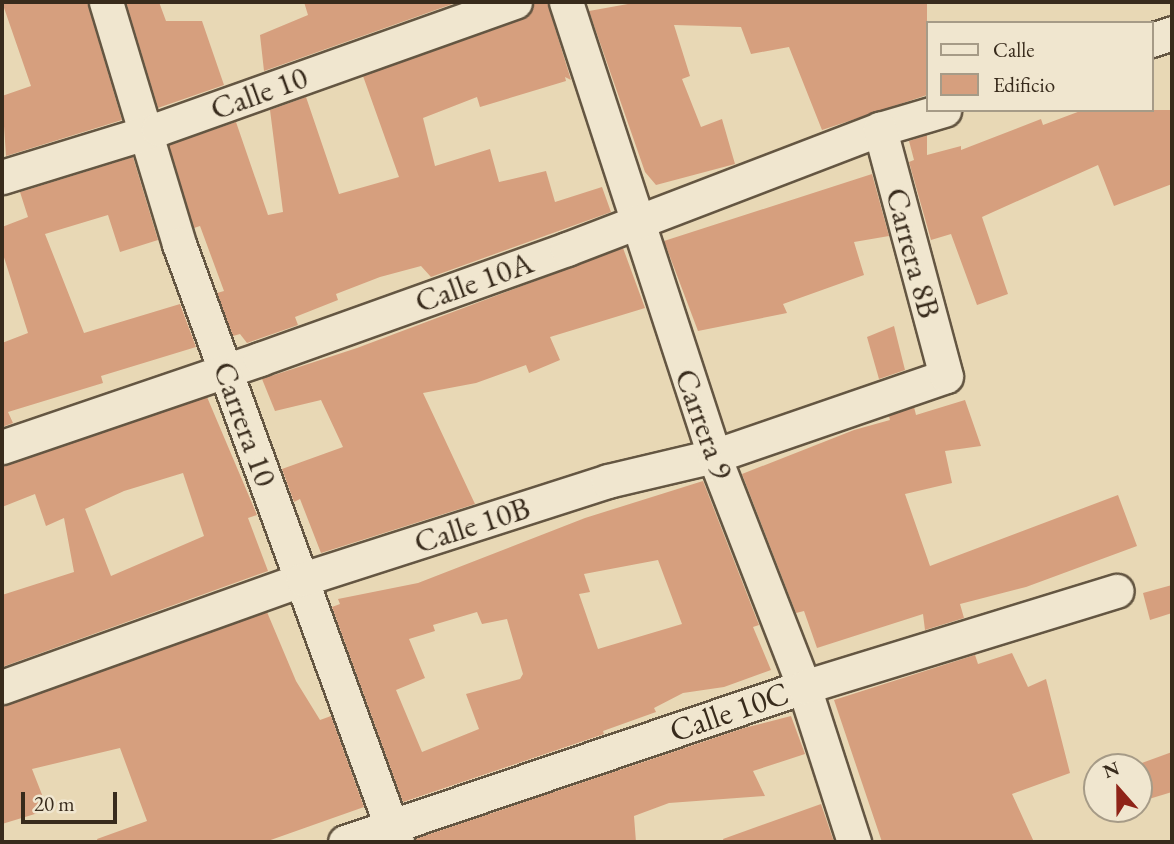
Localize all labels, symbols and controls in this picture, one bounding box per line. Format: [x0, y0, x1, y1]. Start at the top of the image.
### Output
legend [926, 21, 1153, 112]
text: Calle [993, 36, 1035, 63]
street label: Calle 10 [205, 58, 313, 128]
text: Edificio [993, 71, 1055, 98]
street label: Carrera 8B [877, 184, 949, 322]
street label: Calle 10A [410, 243, 538, 321]
street label: Carrera 10 [205, 356, 285, 492]
street label: Carrera 9 [666, 364, 742, 484]
street label: Calle 10B [409, 488, 535, 562]
street label: Calle 10C [665, 674, 793, 750]
north arrow [1083, 753, 1153, 823]
text: N [1099, 755, 1123, 784]
scale bar [24, 778, 121, 822]
text: 20 m [34, 790, 75, 817]

